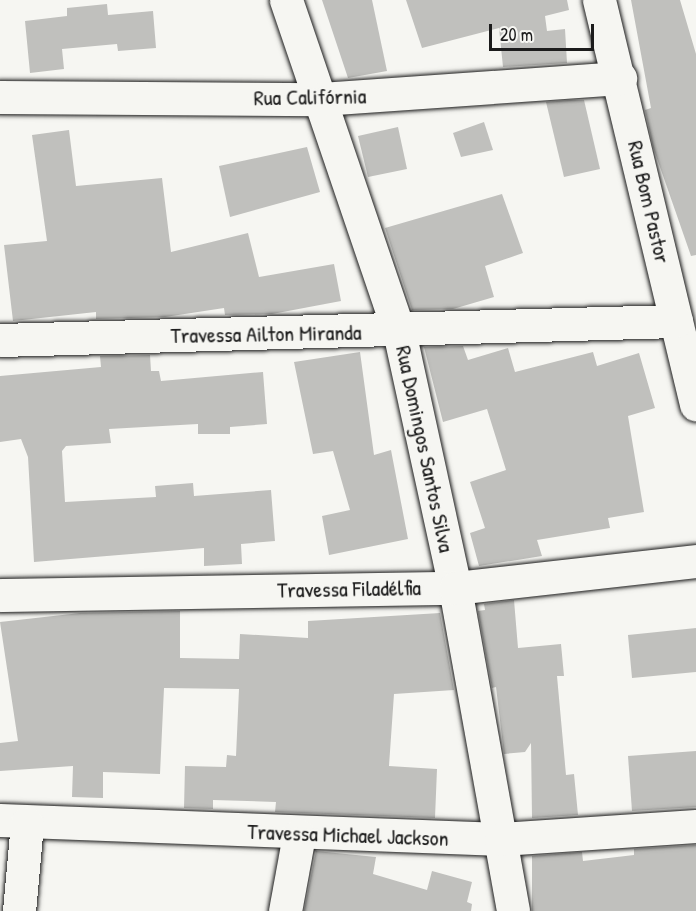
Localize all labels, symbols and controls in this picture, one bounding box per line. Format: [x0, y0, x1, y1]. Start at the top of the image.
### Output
scale bar [492, 12, 597, 50]
text: 20 m [500, 22, 533, 47]
street label: Rua Califórnia [253, 83, 367, 111]
street label: Rua Bom Pastor [622, 138, 676, 266]
street label: Travessa Ailton Miranda [170, 319, 362, 349]
street label: Rua Domingos Santos Silva [390, 343, 460, 555]
street label: Travessa Filadélfia [277, 575, 421, 603]
street label: Travessa Michael Jackson [247, 818, 449, 852]

